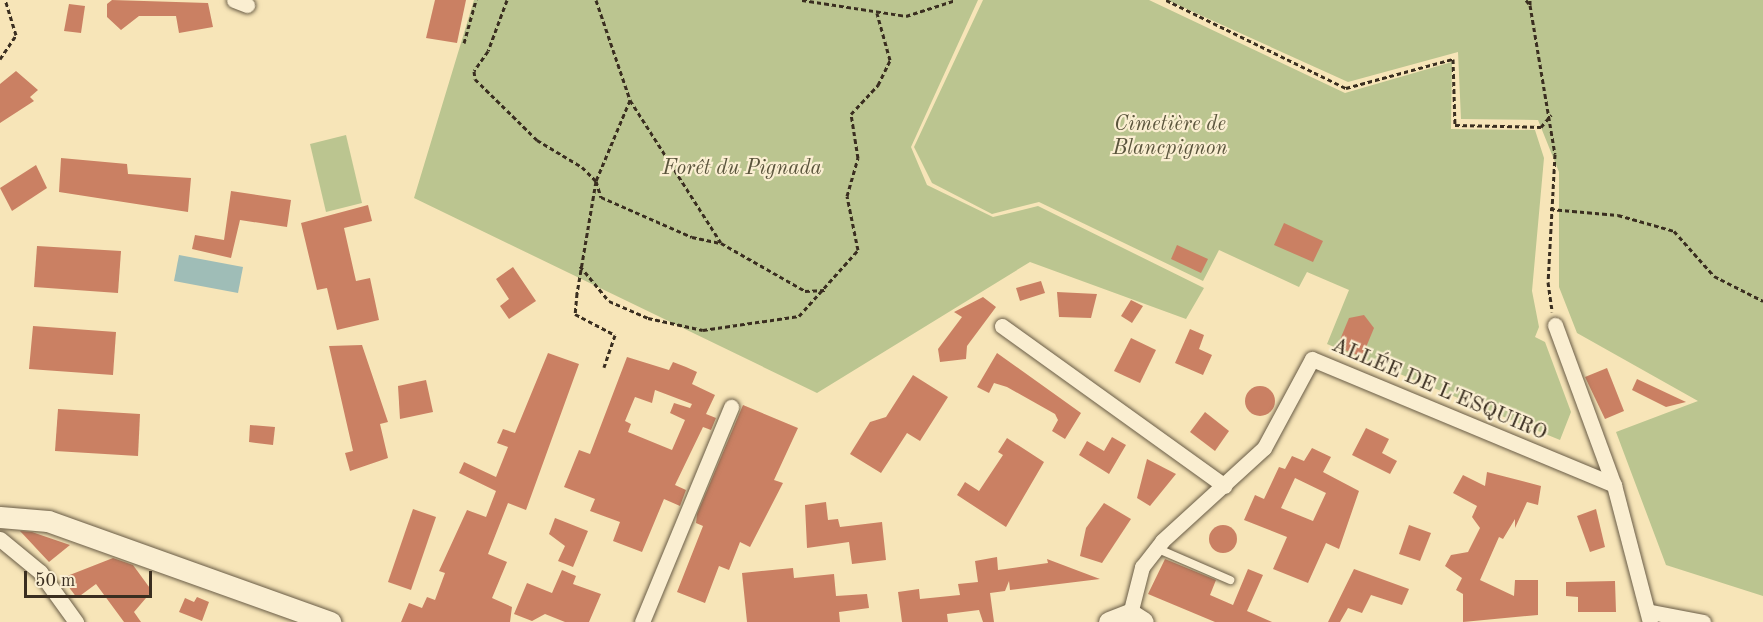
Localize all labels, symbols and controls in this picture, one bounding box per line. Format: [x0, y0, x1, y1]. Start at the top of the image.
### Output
park label: Cimetière de Blancpignon [1113, 112, 1227, 162]
park label: Forêt du Pignada [662, 156, 822, 182]
street label: ALLÉE DE L'ESQUIRO [1328, 333, 1550, 447]
scale bar [27, 559, 154, 597]
text: 50 m [35, 572, 75, 590]

